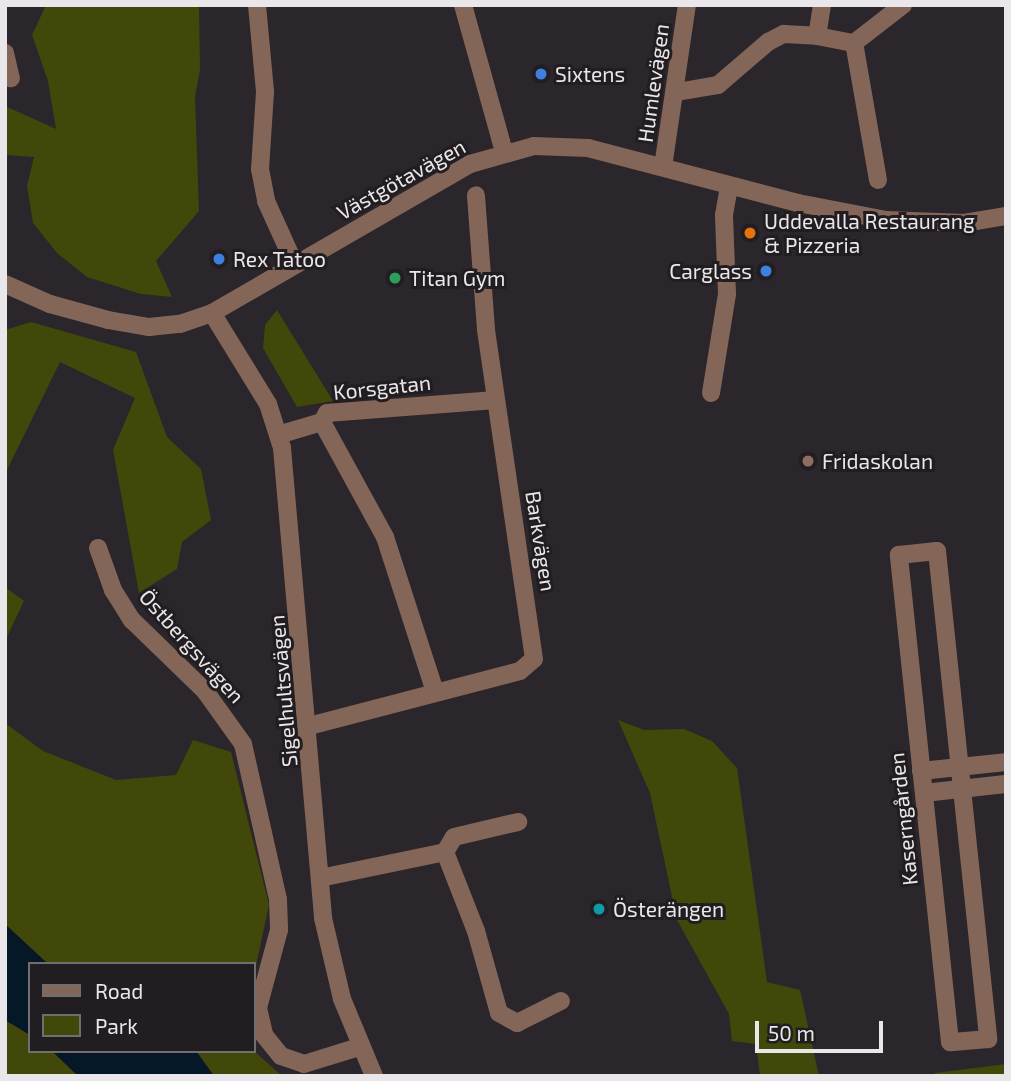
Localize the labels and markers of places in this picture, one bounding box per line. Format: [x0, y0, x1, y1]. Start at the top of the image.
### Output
place label: Sixtens [555, 61, 625, 87]
marker: Sixtens [533, 66, 549, 82]
place label: Uddevalla Restaurang & Pizzeria [764, 208, 975, 258]
marker: Uddevalla Restaurang & Pizzeria [742, 225, 758, 241]
place label: Rex Tatoo [233, 246, 327, 272]
marker: Rex Tatoo [211, 251, 227, 267]
place label: Carglass [669, 258, 752, 284]
marker: Carglass [758, 263, 774, 279]
place label: Titan Gym [409, 265, 506, 291]
marker: Titan Gym [387, 270, 403, 286]
place label: Fridaskolan [822, 448, 933, 474]
marker: Fridaskolan [800, 453, 816, 469]
place label: Österängen [613, 896, 724, 922]
marker: Österängen [591, 901, 607, 917]

